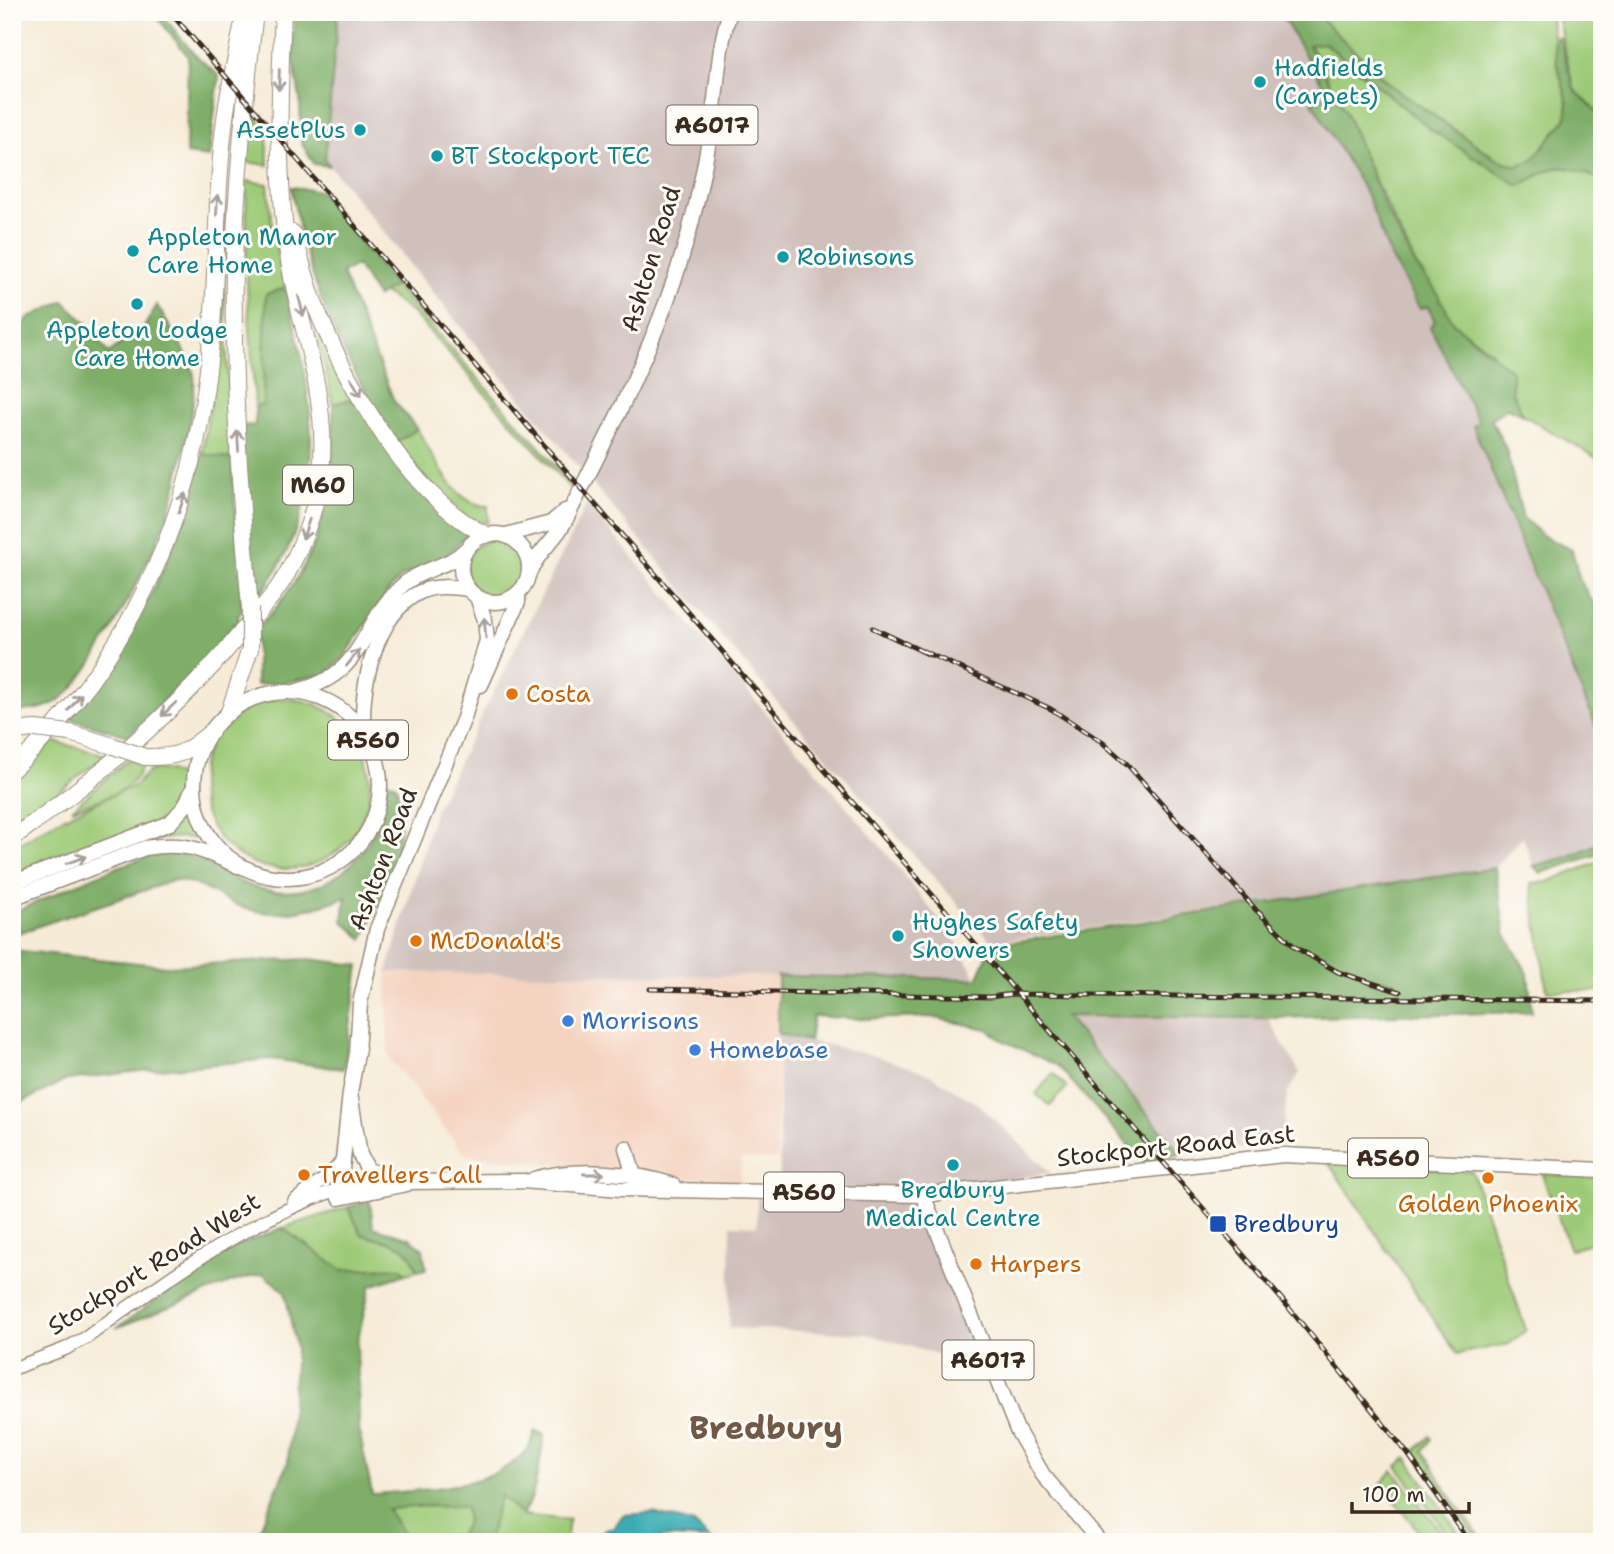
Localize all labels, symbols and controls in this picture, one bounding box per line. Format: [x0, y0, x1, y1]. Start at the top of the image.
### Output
place label: Hadfields (Carpets) [1274, 52, 1384, 112]
one-way arrow [273, 69, 286, 92]
marker: Hadfields (Carpets) [1252, 74, 1268, 90]
road number: A6017 [666, 106, 758, 144]
place label: AssetPlus [236, 114, 346, 146]
marker: AssetPlus [352, 122, 368, 138]
place label: BT Stockport TEC [451, 140, 650, 172]
marker: BT Stockport TEC [429, 148, 445, 164]
street label: Ashton Road [614, 182, 688, 336]
one-way arrow [211, 194, 224, 217]
place label: Appleton Manor Care Home [147, 221, 337, 281]
place label: Robinsons [797, 241, 915, 273]
marker: Appleton Manor Care Home [125, 243, 141, 259]
marker: Robinsons [775, 249, 791, 265]
one-way arrow [295, 294, 308, 317]
marker: Appleton Lodge Care Home [129, 296, 145, 312]
place label: Appleton Lodge Care Home [46, 314, 228, 374]
one-way arrow [350, 376, 363, 397]
one-way arrow [231, 430, 244, 453]
road number: M60 [283, 466, 353, 505]
one-way arrow [176, 492, 189, 514]
one-way arrow [299, 518, 311, 540]
one-way arrow [478, 617, 491, 640]
one-way arrow [345, 649, 360, 667]
place label: Costa [526, 678, 591, 710]
marker: Costa [504, 686, 520, 702]
one-way arrow [68, 694, 83, 712]
one-way arrow [161, 700, 178, 717]
road number: A560 [328, 720, 408, 760]
street label: Ashton Road [341, 783, 425, 935]
one-way arrow [65, 853, 87, 865]
place label: Hughes Safety Showers [912, 906, 1079, 966]
place label: McDonald's [430, 925, 562, 957]
marker: Hughes Safety Showers [890, 928, 906, 944]
marker: McDonald's [408, 933, 424, 949]
place label: Morrisons [582, 1005, 699, 1037]
marker: Morrisons [560, 1013, 576, 1029]
place label: Homebase [709, 1034, 829, 1066]
marker: Homebase [687, 1042, 703, 1058]
street label: Stockport Road East [1055, 1118, 1297, 1174]
road number: A560 [1348, 1138, 1428, 1177]
marker: Bredbury Medical Centre [945, 1157, 961, 1173]
place label: Travellers Call [318, 1159, 482, 1191]
marker: Travellers Call [296, 1167, 312, 1183]
one-way arrow [582, 1167, 605, 1181]
marker: Golden Phoenix [1480, 1170, 1496, 1186]
road number: A560 [764, 1172, 844, 1212]
place label: Bredbury Medical Centre [865, 1174, 1041, 1234]
street label: Stockport Road West [41, 1185, 267, 1343]
place label: Golden Phoenix [1398, 1188, 1578, 1220]
place label: Bredbury [1234, 1208, 1339, 1240]
marker: Bredbury [1208, 1214, 1228, 1234]
place label: Harpers [990, 1248, 1082, 1280]
marker: Harpers [968, 1256, 984, 1272]
road number: A6017 [942, 1340, 1034, 1380]
district label: Bredbury [689, 1406, 843, 1449]
scale bar [1352, 1470, 1469, 1514]
text: 100 m [1362, 1481, 1425, 1509]

